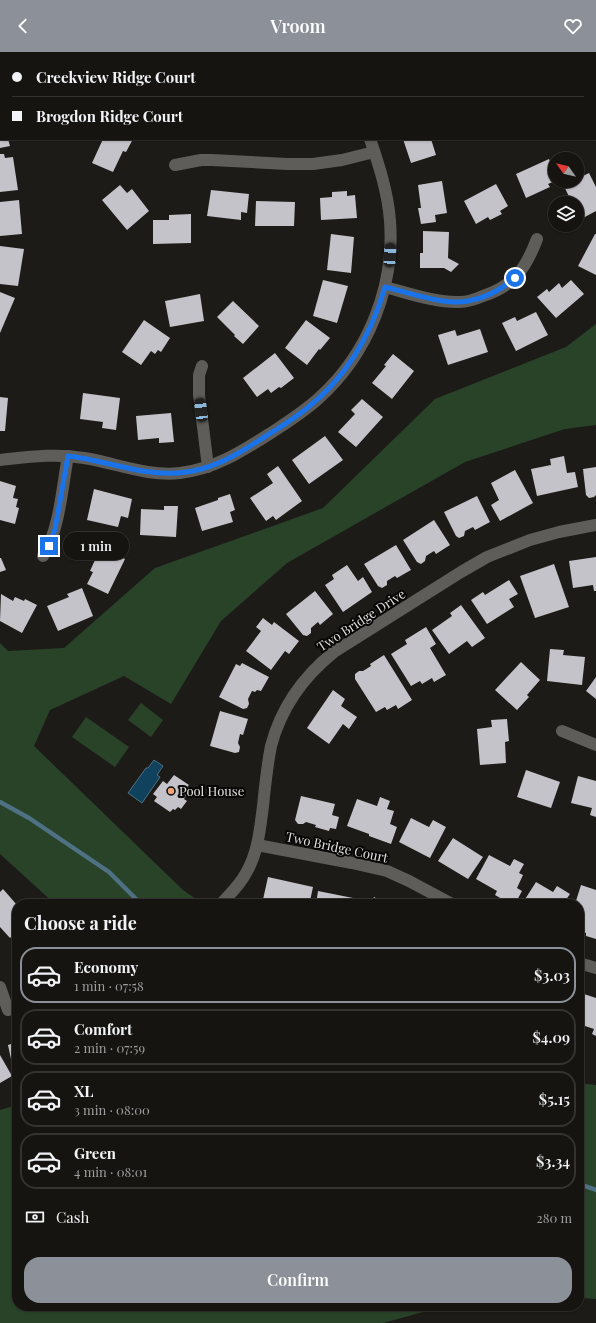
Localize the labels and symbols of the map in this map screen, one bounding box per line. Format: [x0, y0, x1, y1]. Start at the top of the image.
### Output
north arrow [548, 152, 584, 188]
car [383, 243, 397, 267]
route start [506, 269, 524, 287]
car [194, 397, 208, 423]
callout: 1 min [63, 532, 129, 560]
route end [40, 537, 58, 555]
street label: Two Bridge Drive [313, 584, 408, 654]
place label: Pool House [179, 782, 245, 799]
marker: Pool House [166, 786, 176, 796]
street label: Two Bridge Court [284, 827, 390, 866]

